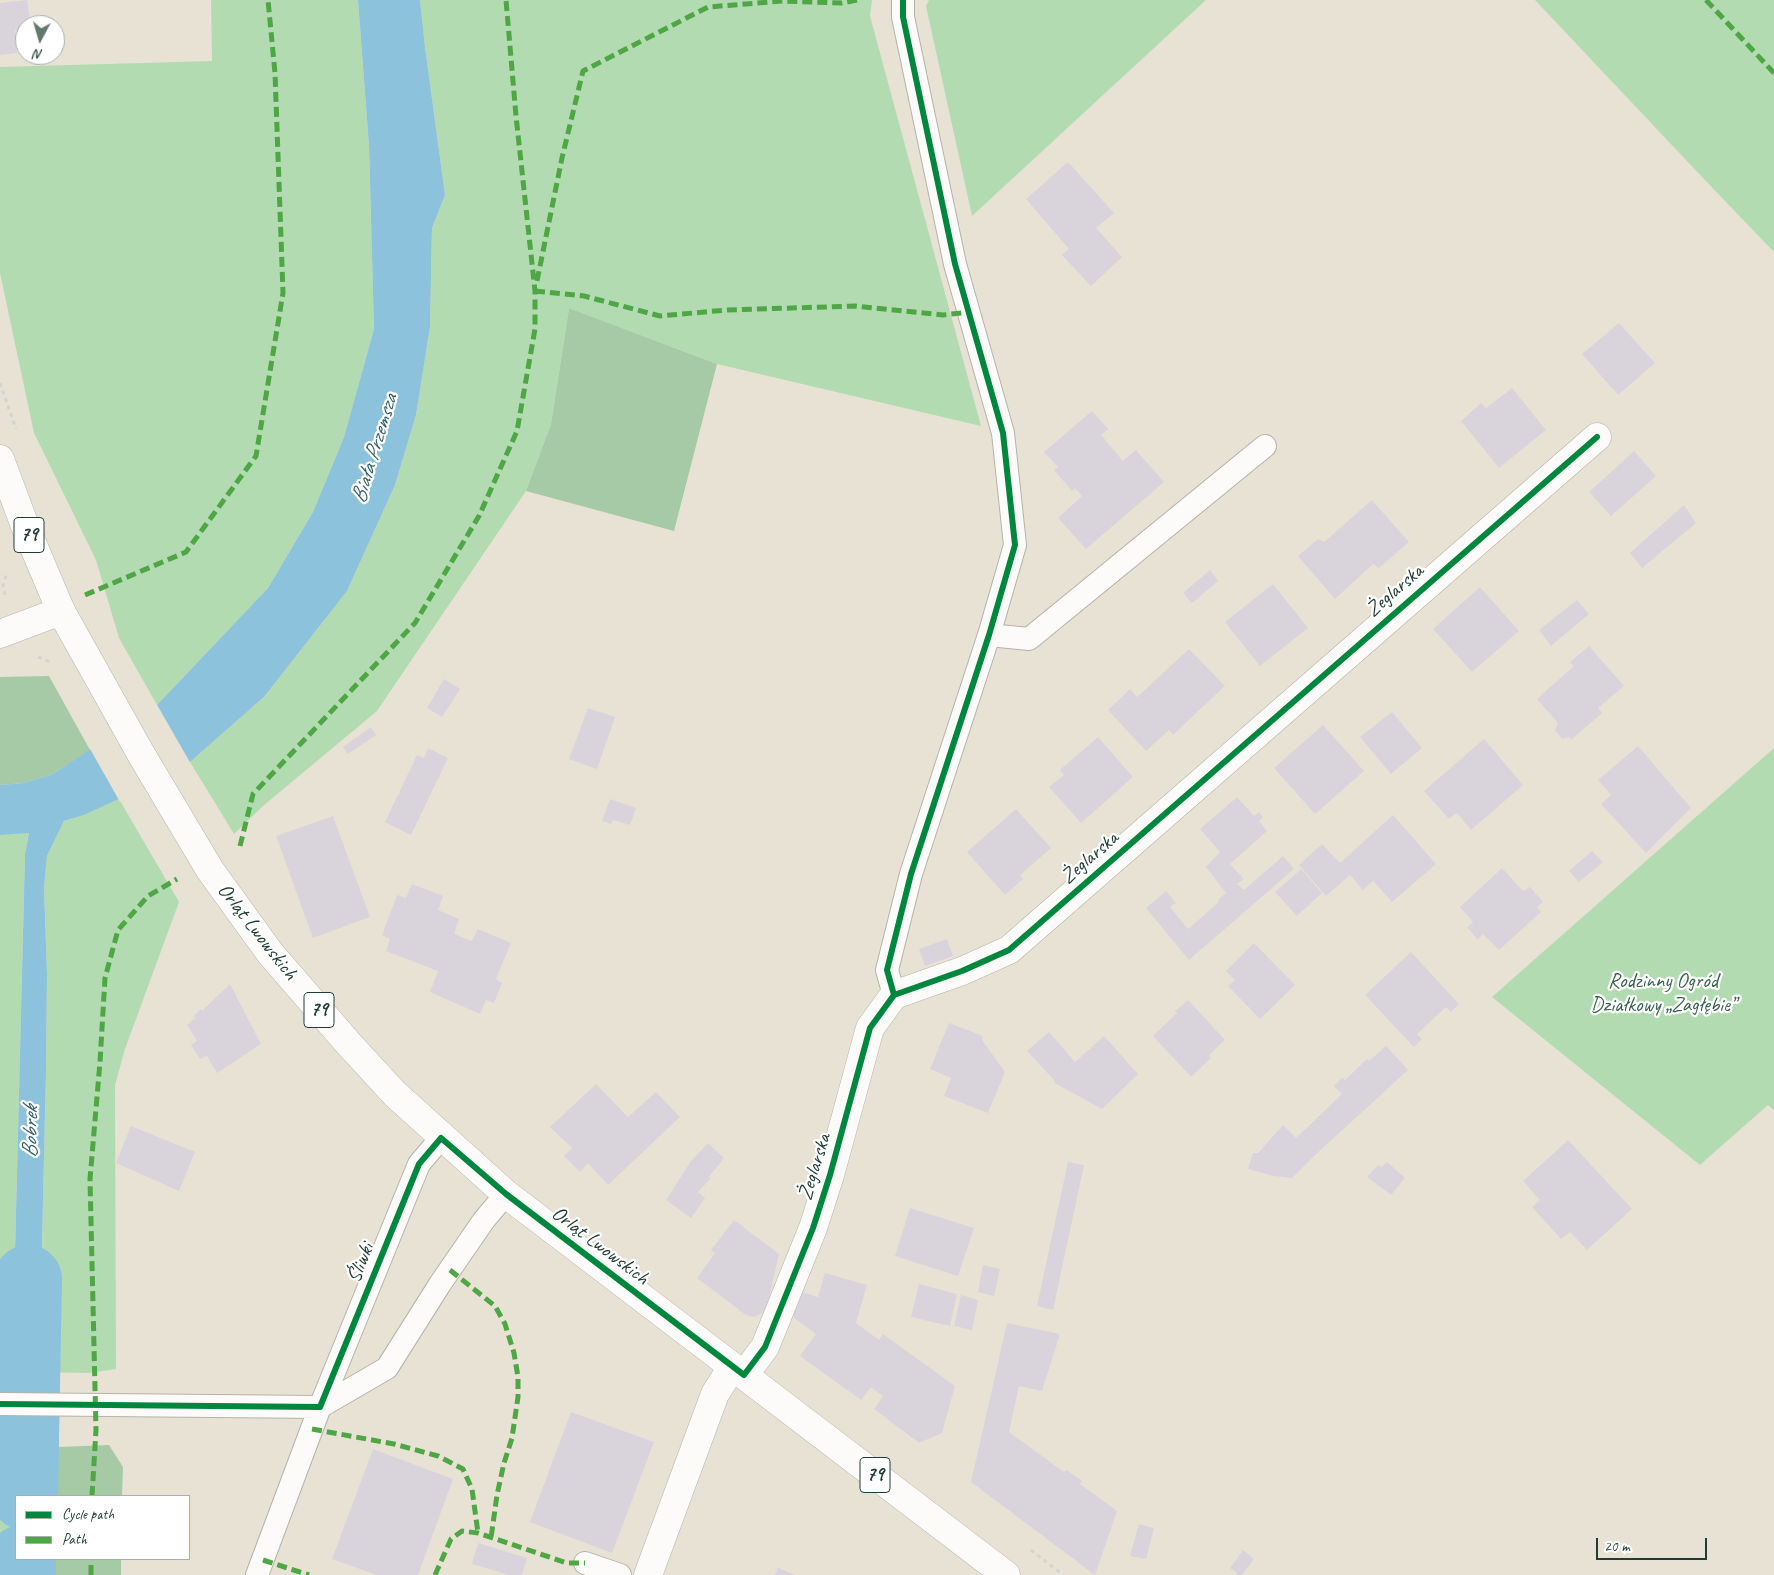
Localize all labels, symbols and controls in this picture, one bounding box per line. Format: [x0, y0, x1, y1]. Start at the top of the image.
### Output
north arrow [15, 15, 65, 65]
text: N [33, 46, 44, 63]
water label: Biała Przemsza [346, 391, 404, 507]
road number: 79 [14, 518, 44, 552]
street label: Żeglarska [1361, 559, 1429, 623]
street label: Żeglarska [1056, 826, 1124, 890]
street label: Orląt Lwowskich [211, 879, 303, 985]
park label: Rodzinny Ogród Działkowy „Zagłębie” [1591, 968, 1735, 1018]
road number: 79 [304, 992, 334, 1028]
water label: Bobrek [17, 1106, 45, 1158]
street label: Żeglarska [793, 1131, 837, 1203]
street label: Orląt Lwowskich [546, 1201, 654, 1291]
street label: Śliwki [342, 1240, 380, 1286]
road number: 79 [860, 1458, 890, 1492]
legend [15, 1495, 190, 1560]
text: Cycle path [62, 1505, 114, 1524]
scale bar [1599, 1528, 1710, 1560]
text: Path [62, 1530, 87, 1549]
text: 20 m [1604, 1537, 1630, 1556]

